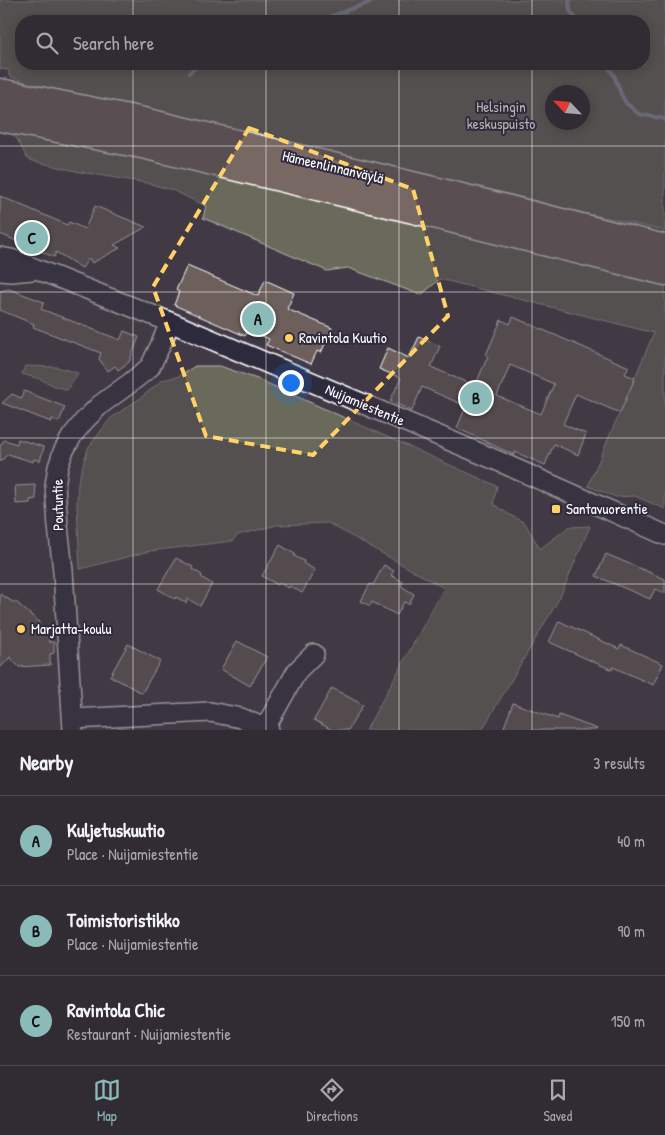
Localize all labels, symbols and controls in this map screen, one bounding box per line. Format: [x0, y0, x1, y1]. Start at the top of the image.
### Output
search box [15, 15, 650, 70]
icon: search [33, 29, 61, 57]
text: Search here [73, 30, 154, 56]
north arrow [545, 85, 590, 130]
park label: Helsingin keskuspuisto [467, 96, 535, 134]
street label: Hämeenlinnanväylä [280, 145, 386, 188]
pin: C [16, 219, 48, 257]
pin: A [242, 300, 274, 338]
place label: Ravintola Kuutio [299, 327, 387, 348]
marker: Ravintola Kuutio [283, 332, 295, 344]
your location [278, 370, 304, 396]
street label: Nuijamiestentie [322, 378, 408, 431]
pin: B [460, 379, 492, 417]
street label: Poutuntie [47, 479, 68, 531]
place label: Santavuorentie [566, 498, 648, 519]
marker: Santavuorentie [550, 503, 562, 515]
place label: Marjatta-koulu [31, 618, 112, 639]
marker: Marjatta-koulu [15, 623, 27, 635]
text: Nearby [20, 748, 73, 777]
text: 3 results [593, 752, 645, 774]
text: Kuljetuskuutio [67, 817, 165, 843]
text: A [32, 830, 40, 852]
text: 40 m [617, 830, 645, 852]
text: Place · Nuijamiestentie [67, 843, 198, 865]
text: Toimistoristikko [67, 907, 180, 933]
text: B [32, 920, 40, 942]
text: 90 m [617, 920, 645, 942]
text: Place · Nuijamiestentie [67, 933, 198, 955]
text: Ravintola Chic [67, 997, 165, 1023]
text: C [32, 1010, 40, 1032]
text: 150 m [611, 1010, 645, 1032]
text: Restaurant · Nuijamiestentie [67, 1023, 231, 1045]
tab: Map [93, 1076, 121, 1125]
tab: Directions [306, 1076, 358, 1125]
tab: Saved [544, 1076, 572, 1125]

